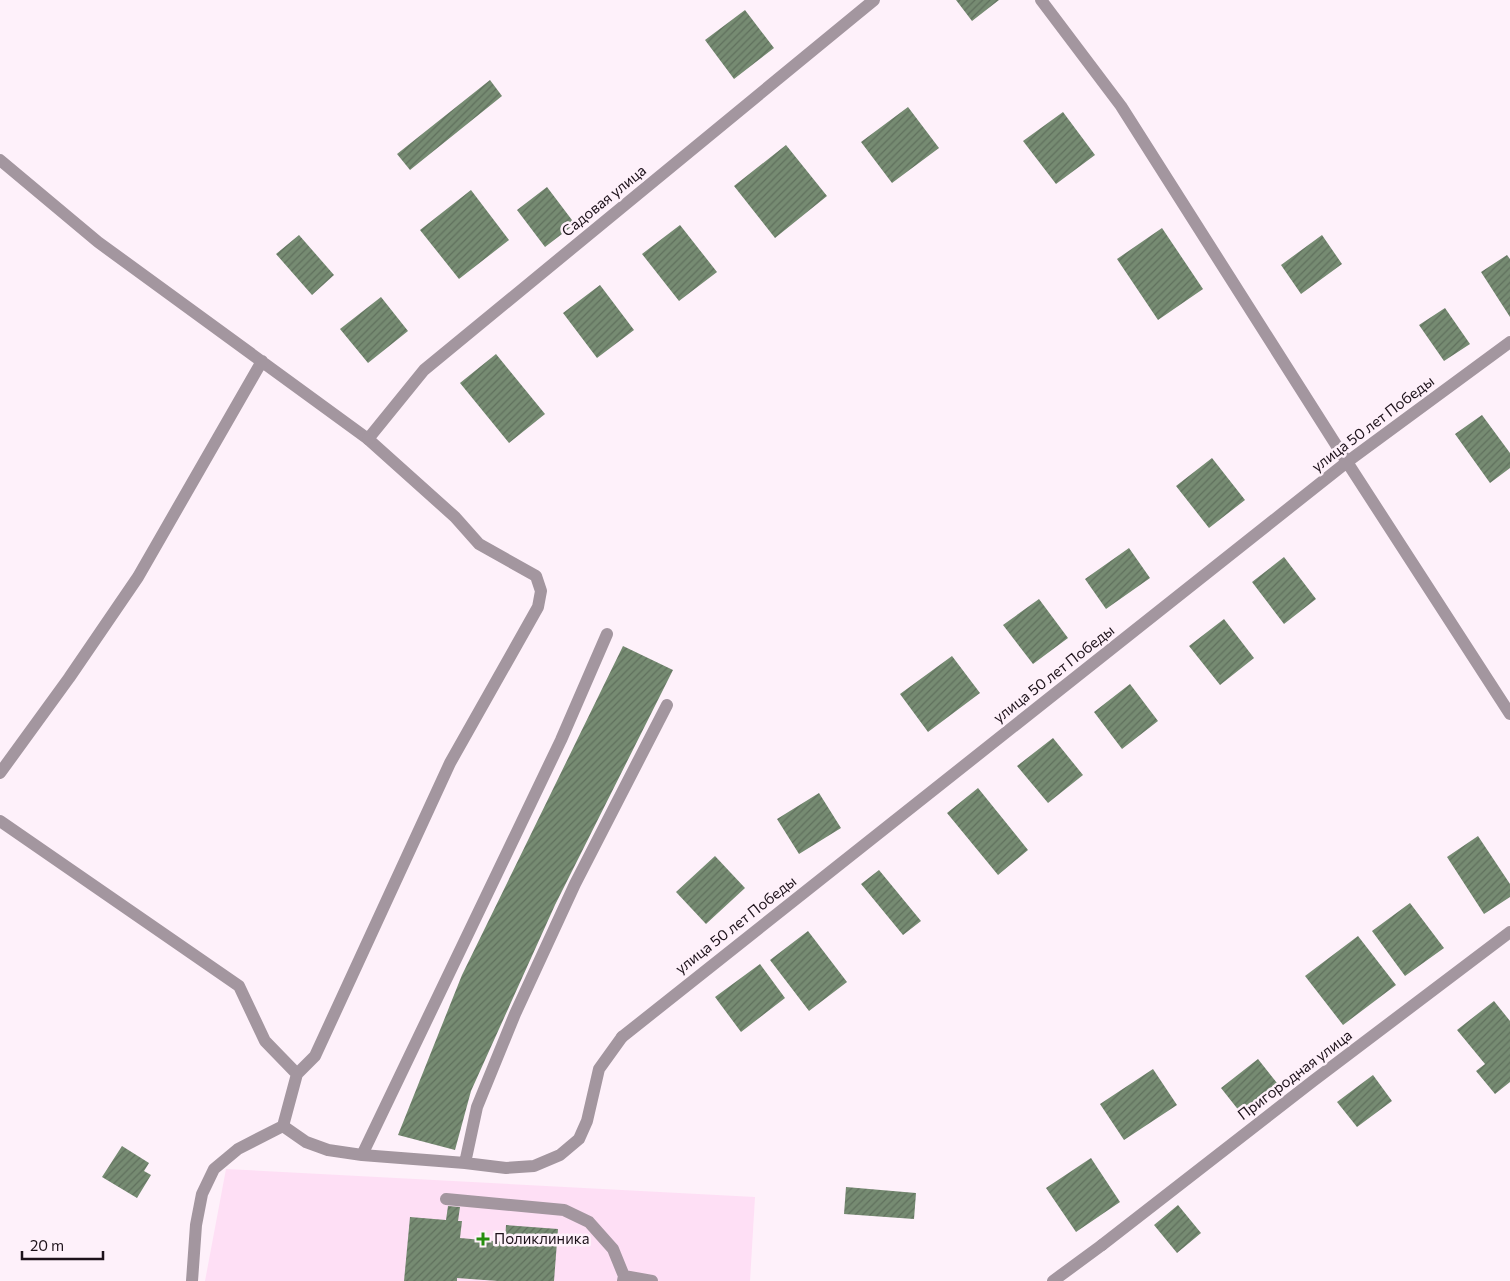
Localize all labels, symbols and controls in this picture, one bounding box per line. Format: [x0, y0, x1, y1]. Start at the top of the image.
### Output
street label: Садовая улица [558, 161, 649, 240]
street label: улица 50 лет Победы [1308, 371, 1437, 475]
street label: улица 50 лет Победы [989, 620, 1117, 726]
street label: улица 50 лет Победы [671, 871, 799, 977]
street label: Пригородная улица [1234, 1025, 1355, 1123]
scale bar [22, 1228, 104, 1260]
place label: Поликлиника [494, 1229, 590, 1247]
marker: Поликлиника [476, 1232, 490, 1246]
text: 20 m [30, 1236, 64, 1254]

